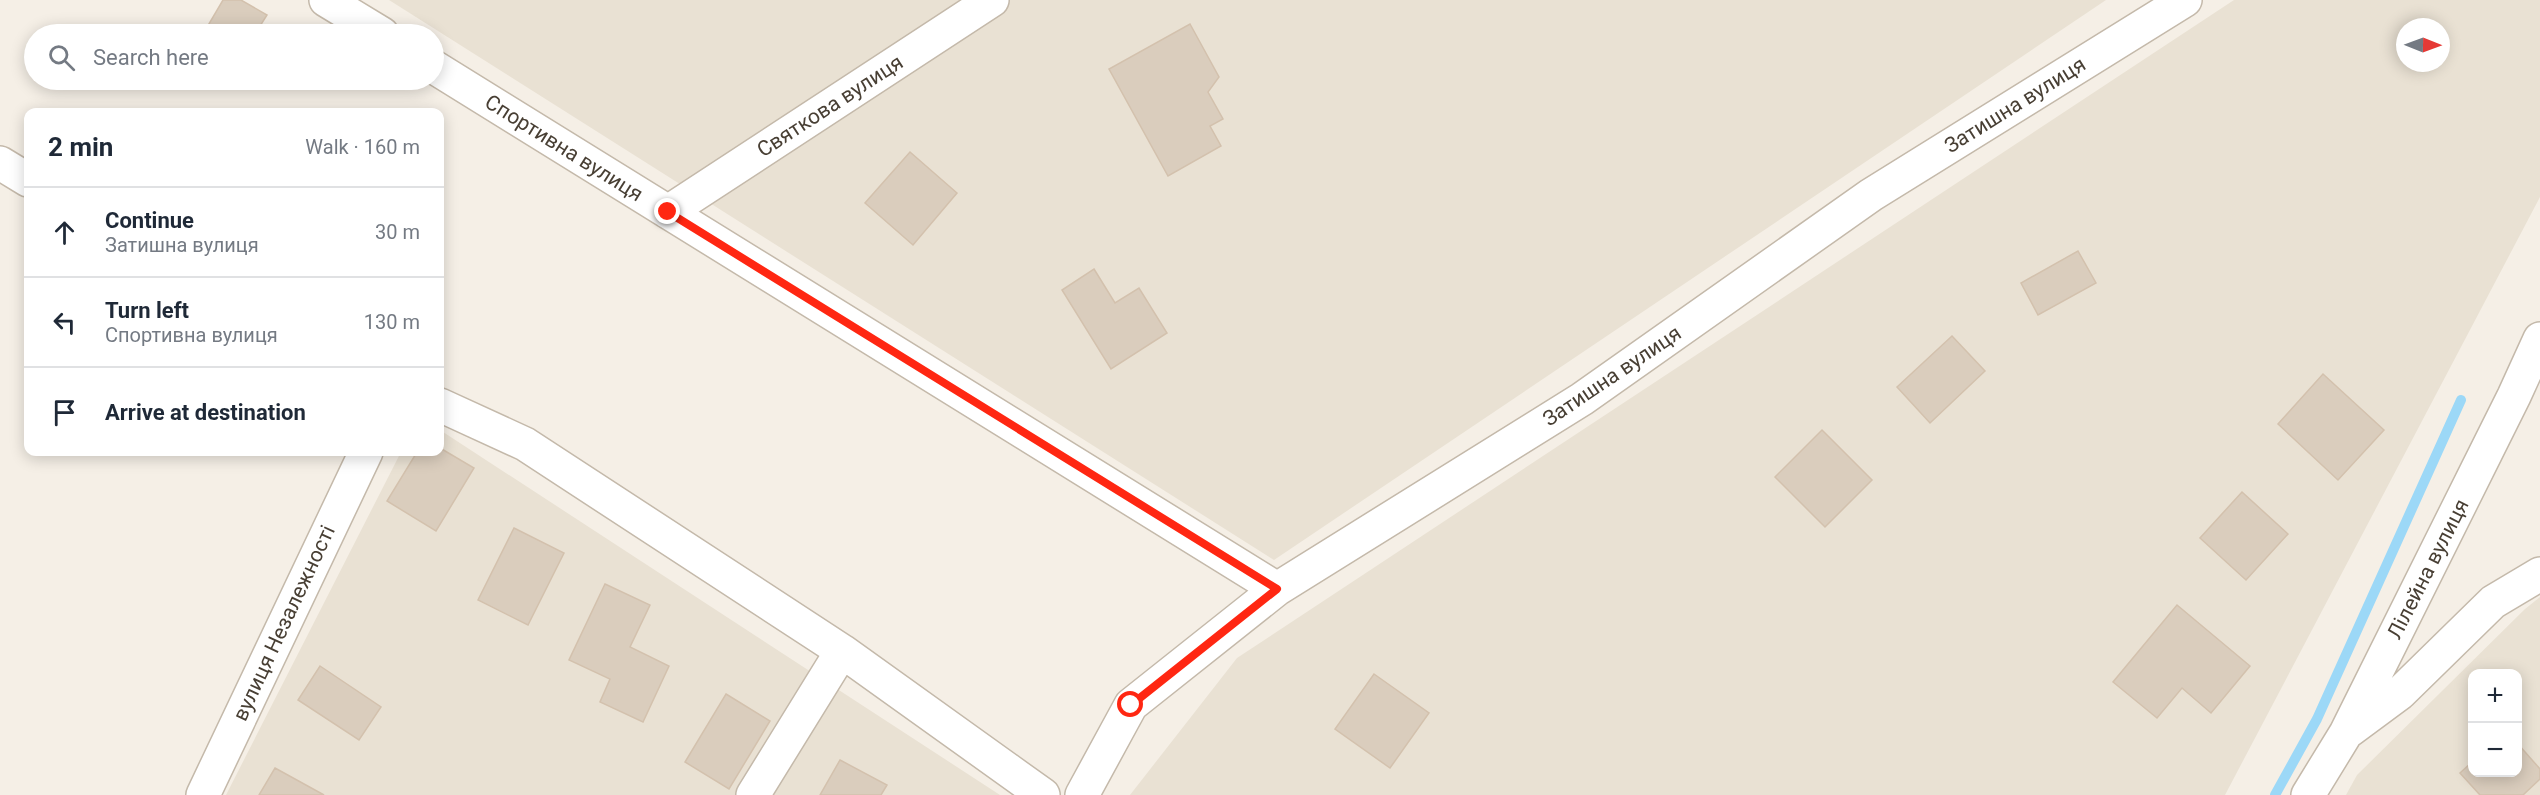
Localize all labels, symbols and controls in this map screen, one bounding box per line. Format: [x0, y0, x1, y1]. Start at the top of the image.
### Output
north arrow [2396, 18, 2450, 72]
search box [24, 24, 444, 90]
icon: search [45, 41, 78, 74]
text: Search here [93, 45, 209, 70]
street label: Святкова вулиця [753, 50, 907, 162]
street label: Затишна вулиця [1940, 52, 2090, 158]
street label: Спортивна вулиця [481, 90, 647, 206]
text: 2 min [48, 132, 113, 162]
text: Walk · 160 m [305, 135, 420, 159]
route end [654, 198, 680, 224]
text: Continue [105, 208, 194, 233]
icon: ahead [48, 216, 81, 249]
text: 30 m [375, 220, 420, 244]
text: Затишна вулиця [105, 233, 259, 257]
text: Turn left [105, 298, 189, 323]
icon: left [48, 306, 81, 339]
text: 130 m [364, 310, 420, 334]
street label: Затишна вулиця [1538, 321, 1686, 431]
text: Спортивна вулиця [105, 323, 278, 347]
icon: arrive [48, 396, 81, 429]
text: Arrive at destination [105, 400, 306, 425]
street label: Лілейна вулиця [2382, 495, 2474, 643]
street label: вулиця Незалежності [228, 521, 340, 725]
map controls [2468, 669, 2522, 777]
button: + [2468, 669, 2522, 723]
route start [1117, 691, 1143, 717]
button: − [2468, 723, 2522, 777]

